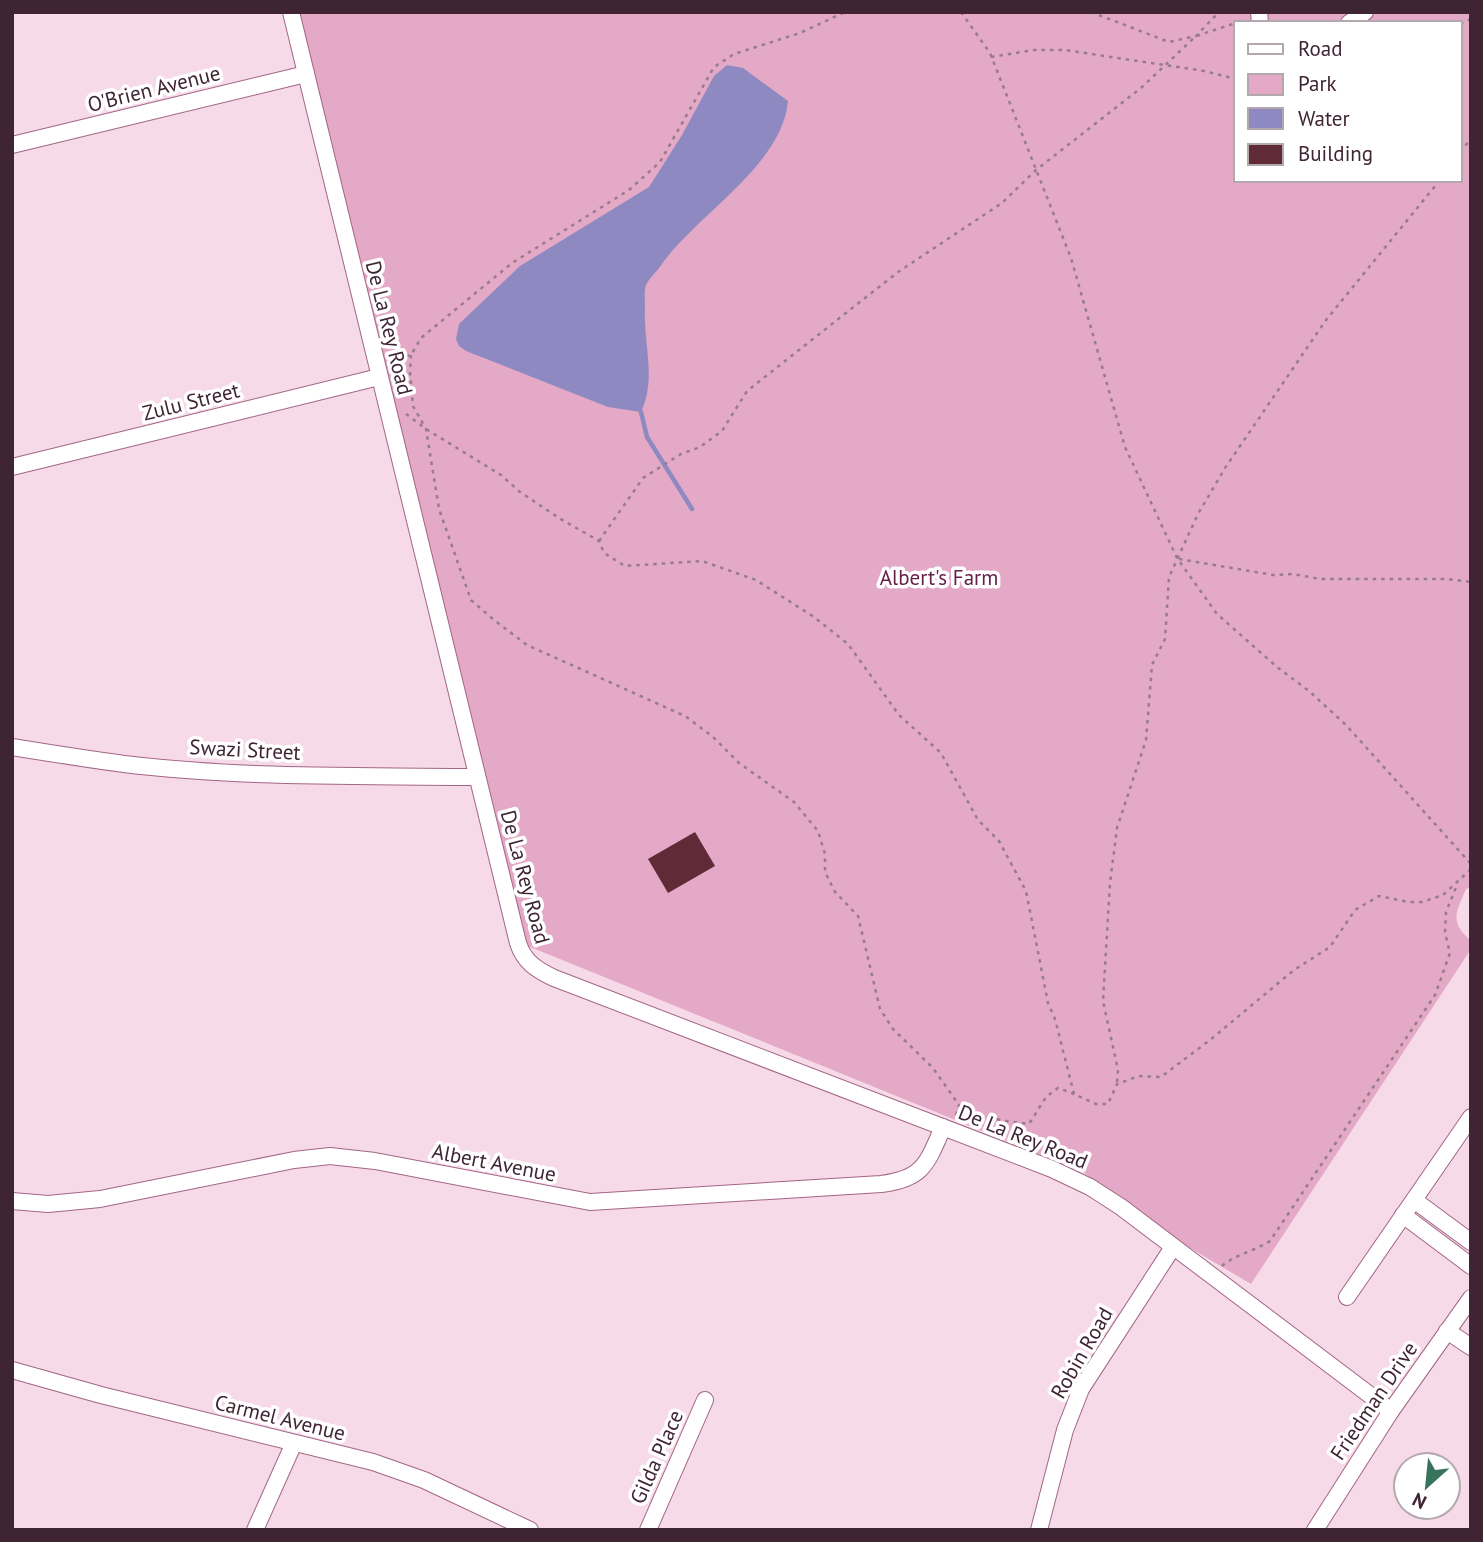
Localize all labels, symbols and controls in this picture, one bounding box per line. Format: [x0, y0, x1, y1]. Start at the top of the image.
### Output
legend [1234, 21, 1462, 182]
text: Road [1298, 35, 1342, 62]
street label: O'Brien Avenue [85, 59, 223, 118]
text: Park [1298, 70, 1337, 97]
text: Water [1298, 105, 1350, 132]
text: Building [1298, 140, 1373, 167]
street label: De La Rey Road [360, 258, 419, 398]
street label: Zulu Street [140, 376, 242, 427]
park label: Albert's Farm [880, 564, 998, 591]
street label: Swazi Street [189, 733, 301, 766]
street label: De La Rey Road [495, 807, 556, 947]
street label: De La Rey Road [954, 1098, 1092, 1175]
street label: Albert Avenue [430, 1137, 558, 1188]
street label: Robin Road [1045, 1302, 1119, 1403]
street label: Friedman Drive [1324, 1336, 1423, 1465]
street label: Carmel Avenue [212, 1388, 348, 1447]
street label: Gilda Place [624, 1406, 689, 1508]
north arrow [1392, 1451, 1462, 1521]
text: N [1408, 1488, 1430, 1515]

